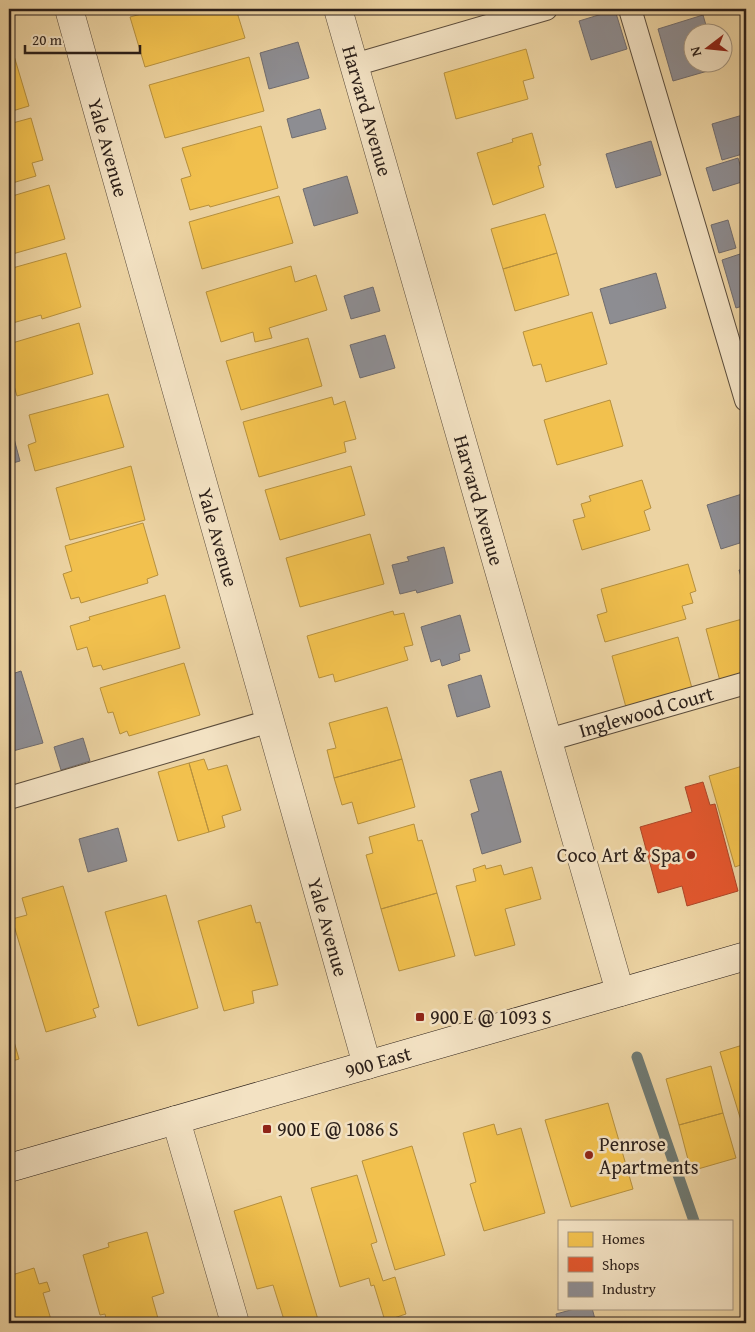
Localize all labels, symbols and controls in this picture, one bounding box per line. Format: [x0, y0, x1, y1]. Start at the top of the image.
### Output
scale bar [25, 22, 140, 54]
north arrow [682, 22, 732, 72]
text: 20 m [32, 29, 63, 50]
street label: Harvard Avenue [335, 42, 400, 179]
text: N [684, 44, 706, 59]
street label: Yale Avenue [81, 95, 136, 200]
street label: Harvard Avenue [447, 431, 512, 569]
street label: Yale Avenue [191, 485, 246, 590]
street label: Inglewood Court [575, 678, 717, 744]
place label: Coco Art & Spa [557, 840, 682, 869]
marker: Coco Art & Spa [685, 849, 697, 861]
street label: Yale Avenue [301, 874, 356, 980]
place label: 900 E @ 1093 S [430, 1002, 552, 1031]
marker: 900 E @ 1093 S [414, 1011, 426, 1023]
street label: 900 East [341, 1038, 415, 1085]
place label: 900 E @ 1086 S [277, 1114, 399, 1143]
marker: 900 E @ 1086 S [261, 1123, 273, 1135]
place label: Penrose Apartments [599, 1129, 699, 1181]
marker: Penrose Apartments [583, 1149, 595, 1161]
legend [558, 1220, 732, 1310]
text: Homes [602, 1228, 645, 1249]
text: Shops [602, 1254, 639, 1275]
text: Industry [602, 1278, 657, 1299]

